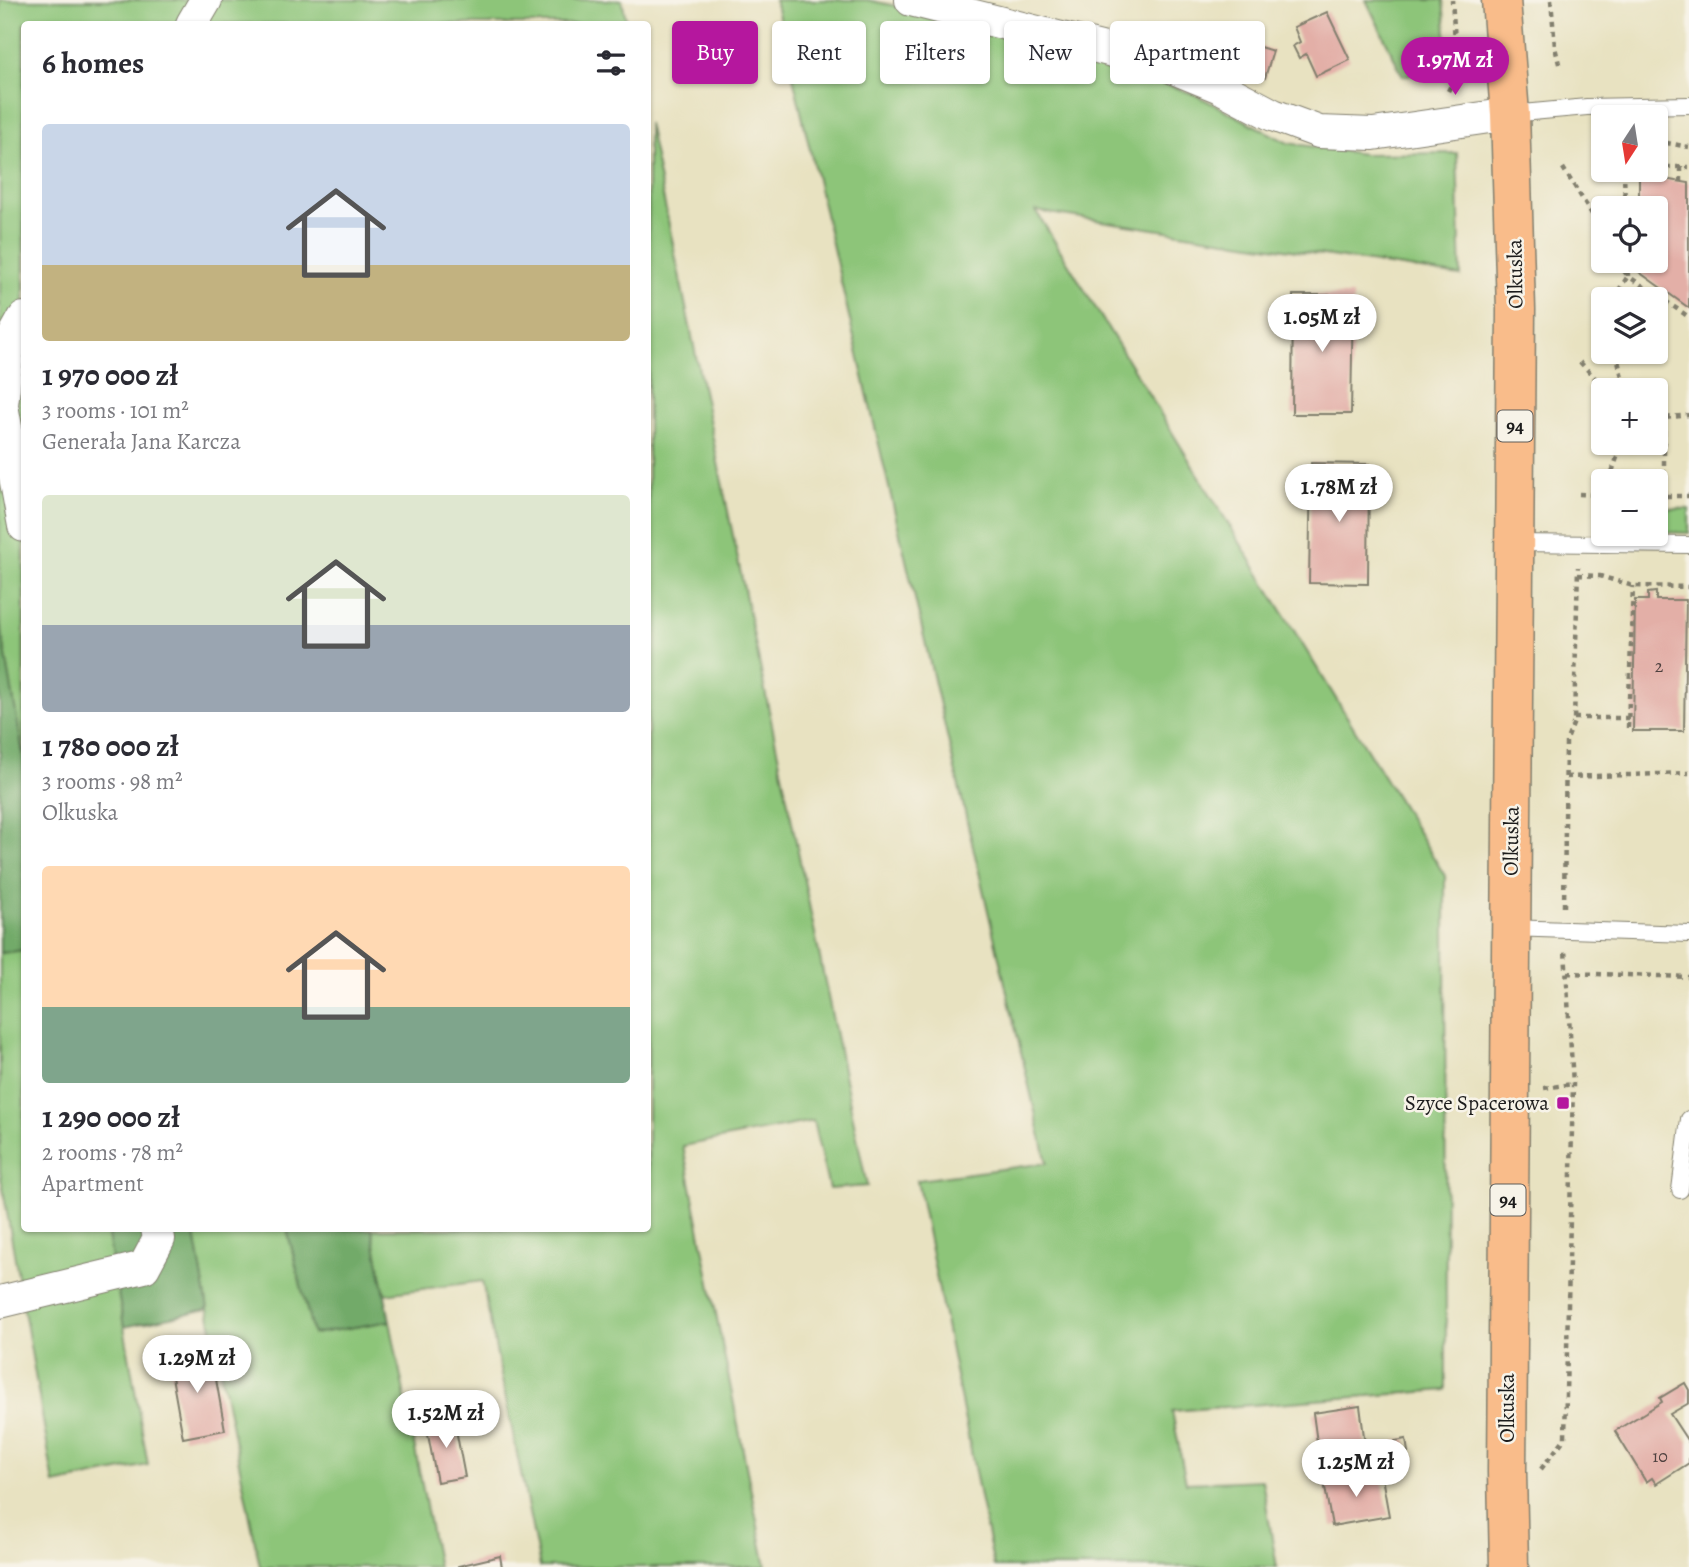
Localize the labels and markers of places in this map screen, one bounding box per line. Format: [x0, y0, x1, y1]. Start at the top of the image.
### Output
pin: 1.97M zł [1383, 38, 1527, 97]
pin: 1.05M zł [1250, 294, 1394, 354]
pin: 1.78M zł [1267, 464, 1411, 524]
place label: Szyce Spacerowa [1405, 1089, 1549, 1117]
marker: Szyce Spacerowa [1555, 1095, 1571, 1111]
pin: 1.29M zł [125, 1336, 269, 1395]
pin: 1.52M zł [374, 1390, 518, 1450]
pin: 1.25M zł [1284, 1440, 1428, 1499]

